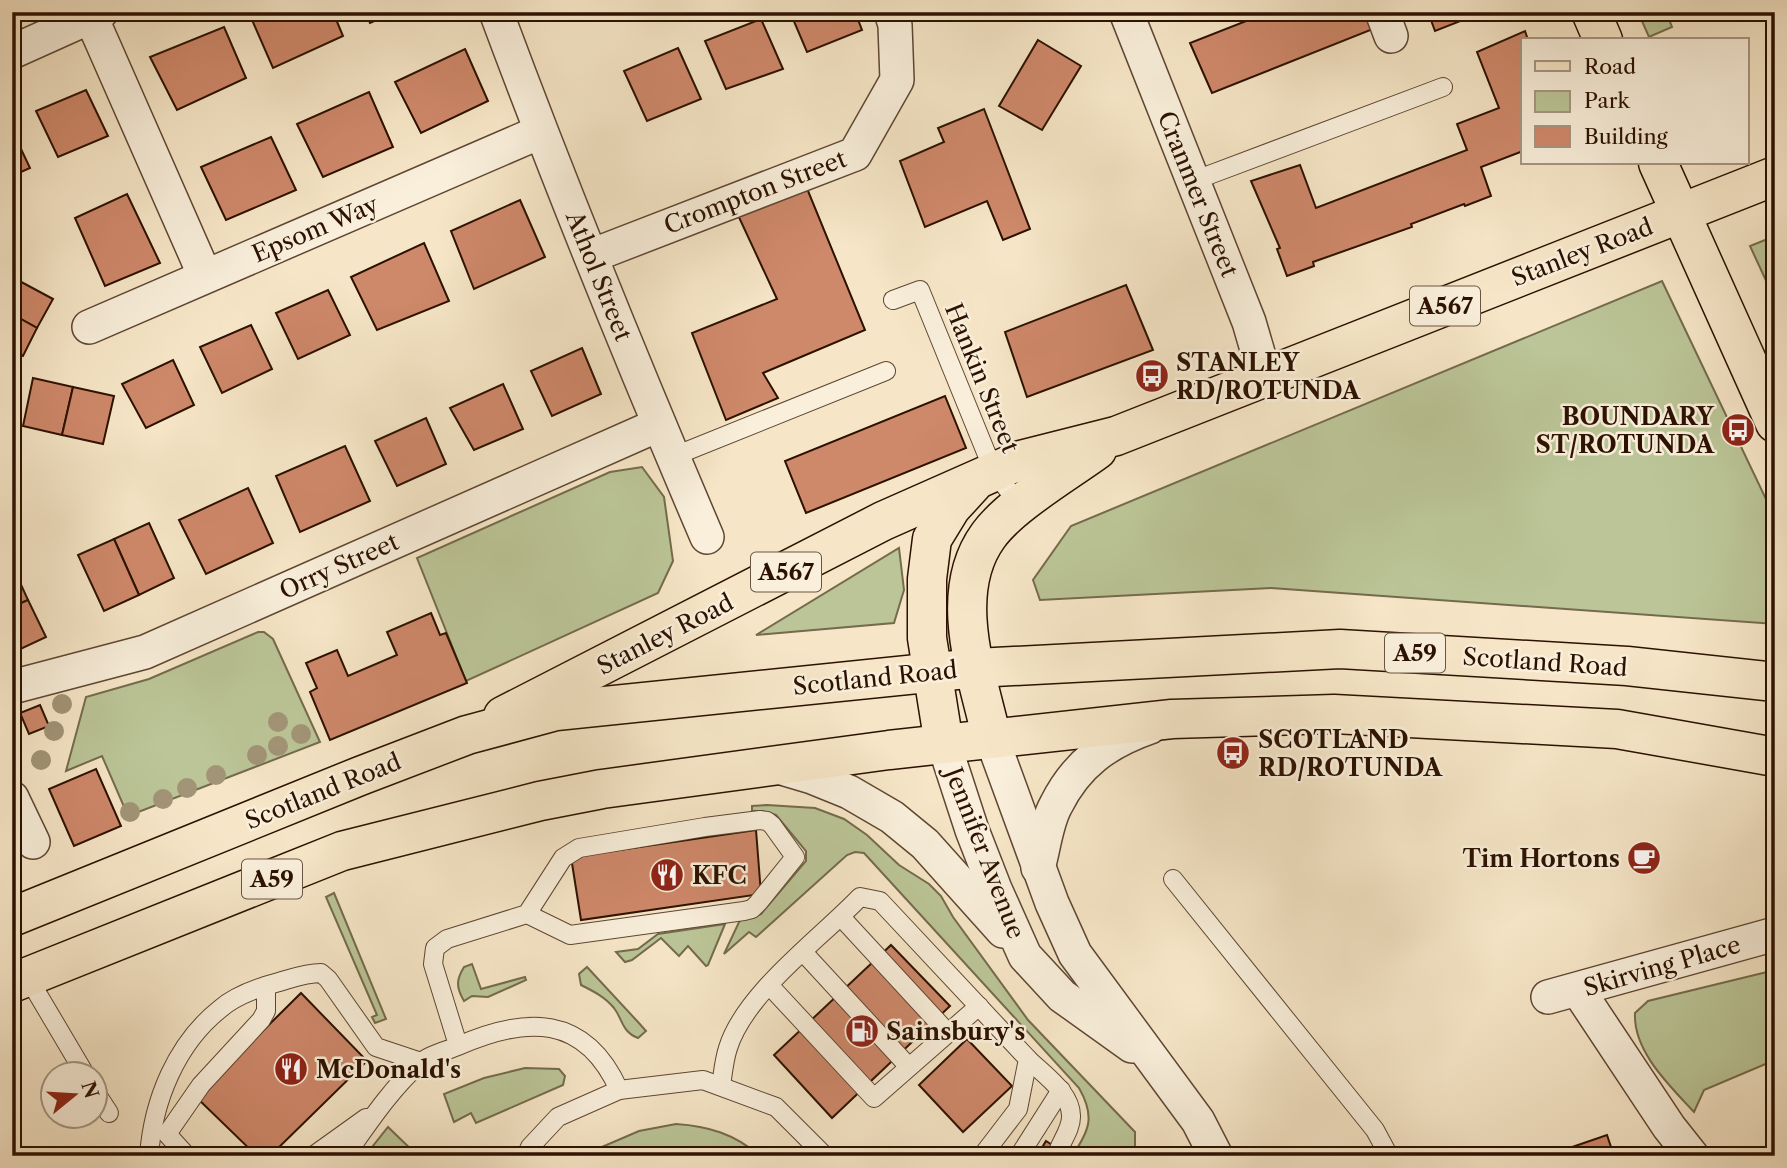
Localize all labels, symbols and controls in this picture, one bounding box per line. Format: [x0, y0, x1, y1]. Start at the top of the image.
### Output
legend [1521, 38, 1748, 164]
text: Road [1584, 54, 1636, 79]
text: Park [1584, 88, 1630, 113]
street label: Cranmer Street [1152, 107, 1245, 282]
text: Building [1584, 124, 1669, 149]
street label: Crompton Street [660, 144, 851, 240]
street label: Epsom Way [248, 189, 383, 269]
street label: Athol Street [559, 206, 638, 346]
street label: Stanley Road [1507, 212, 1657, 292]
road number: A567 [1410, 286, 1480, 326]
street label: Hankin Street [939, 299, 1025, 457]
place label: STANLEY RD/ROTUNDA [1176, 348, 1362, 405]
bus stop icon: STANLEY RD/ROTUNDA [1133, 357, 1171, 395]
place label: BOUNDARY ST/ROTUNDA [1536, 402, 1715, 459]
bus stop icon: BOUNDARY ST/ROTUNDA [1719, 411, 1757, 449]
street label: Orry Street [275, 527, 403, 605]
road number: A567 [751, 552, 821, 592]
street label: Stanley Road [592, 587, 738, 681]
road number: A59 [1385, 634, 1445, 673]
street label: Scotland Road [1462, 642, 1629, 682]
street label: Scotland Road [791, 655, 959, 701]
place label: SCOTLAND RD/ROTUNDA [1258, 725, 1444, 782]
bus stop icon: SCOTLAND RD/ROTUNDA [1214, 734, 1252, 772]
street label: Scotland Road [241, 746, 405, 835]
street label: Jennifer Avenue [938, 760, 1031, 943]
cafe icon: Tim Hortons [1625, 839, 1663, 877]
place label: Tim Hortons [1463, 844, 1620, 873]
restaurant icon: KFC [648, 856, 686, 894]
road number: A59 [242, 860, 302, 898]
place label: KFC [692, 861, 747, 890]
street label: Skirving Place [1580, 930, 1744, 1002]
fuel station icon: Sainsbury's [843, 1012, 881, 1050]
place label: Sainsbury's [886, 1017, 1025, 1046]
restaurant icon: McDonald's [272, 1050, 310, 1088]
place label: McDonald's [316, 1055, 461, 1084]
north arrow [38, 1060, 108, 1130]
text: N [76, 1078, 103, 1101]

